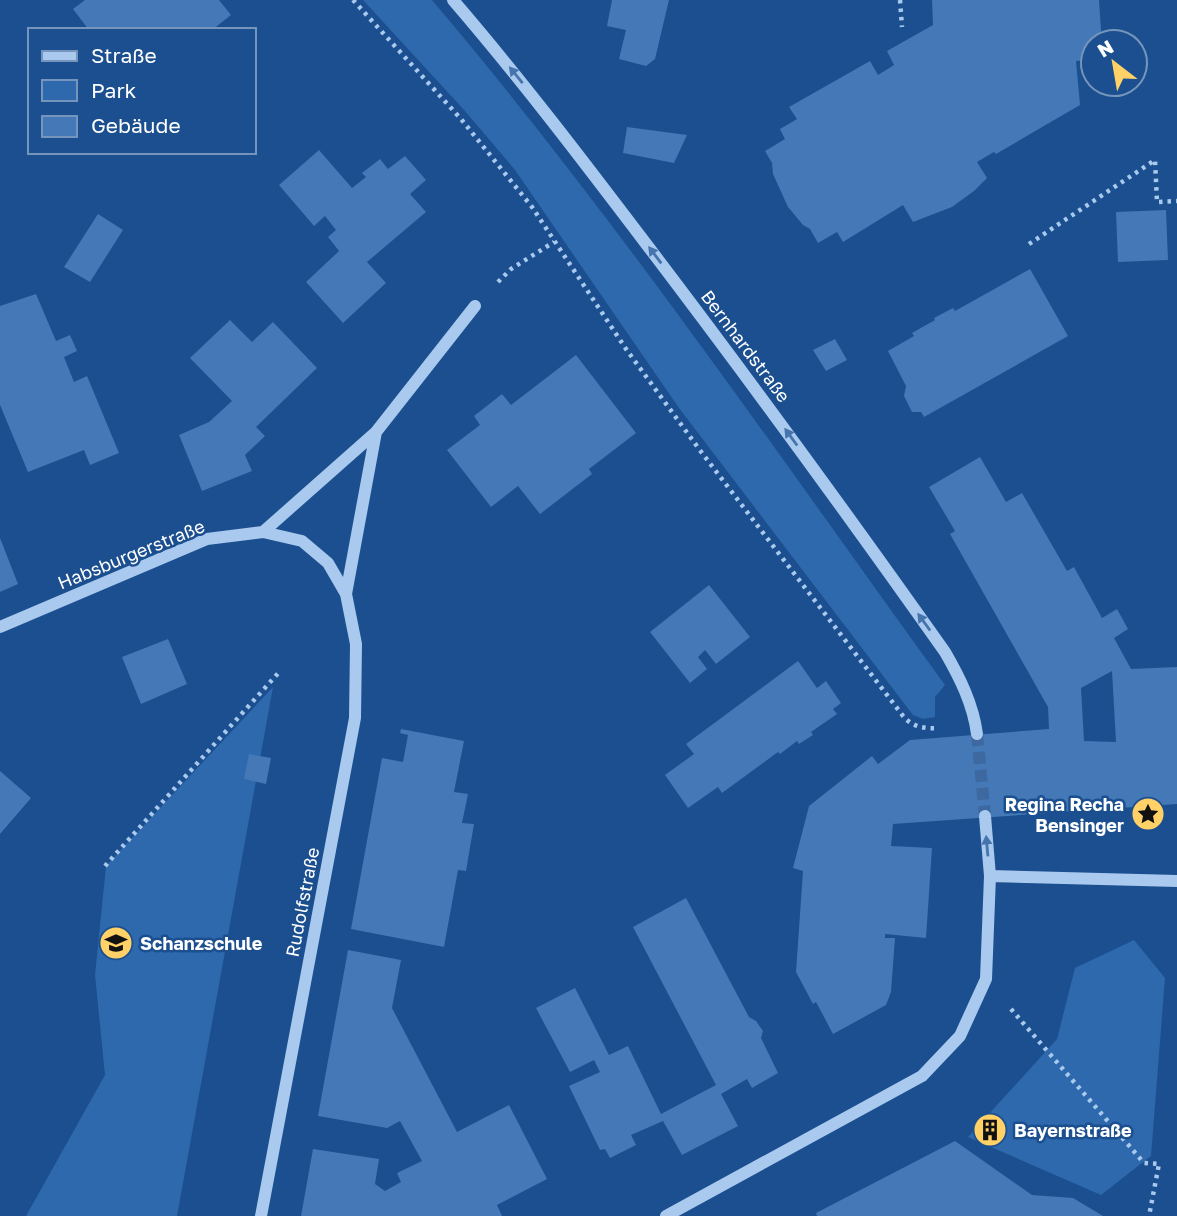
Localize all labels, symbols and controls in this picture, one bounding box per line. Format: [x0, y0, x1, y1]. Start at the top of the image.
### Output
legend [28, 28, 256, 154]
north arrow [1079, 28, 1149, 98]
text: N [1093, 34, 1117, 62]
text: Straße [91, 42, 157, 68]
one-way arrow [509, 66, 524, 83]
text: Park [91, 77, 137, 103]
text: Gebäude [91, 112, 181, 138]
one-way arrow [648, 246, 662, 264]
street label: Bernhardstraße [697, 286, 795, 406]
one-way arrow [785, 428, 799, 446]
street label: Habsburgerstraße [54, 515, 208, 593]
one-way arrow [917, 613, 931, 631]
place label: Regina Recha Bensinger [1005, 793, 1124, 836]
place icon: Regina Recha Bensinger [1129, 795, 1167, 833]
one-way arrow [981, 835, 992, 857]
street label: Rudolfstraße [281, 845, 323, 959]
school or university icon: Schanzschule [97, 924, 135, 962]
place label: Schanzschule [140, 932, 263, 954]
building icon: Bayernstraße [971, 1111, 1009, 1149]
place label: Bayernstraße [1014, 1119, 1132, 1141]

